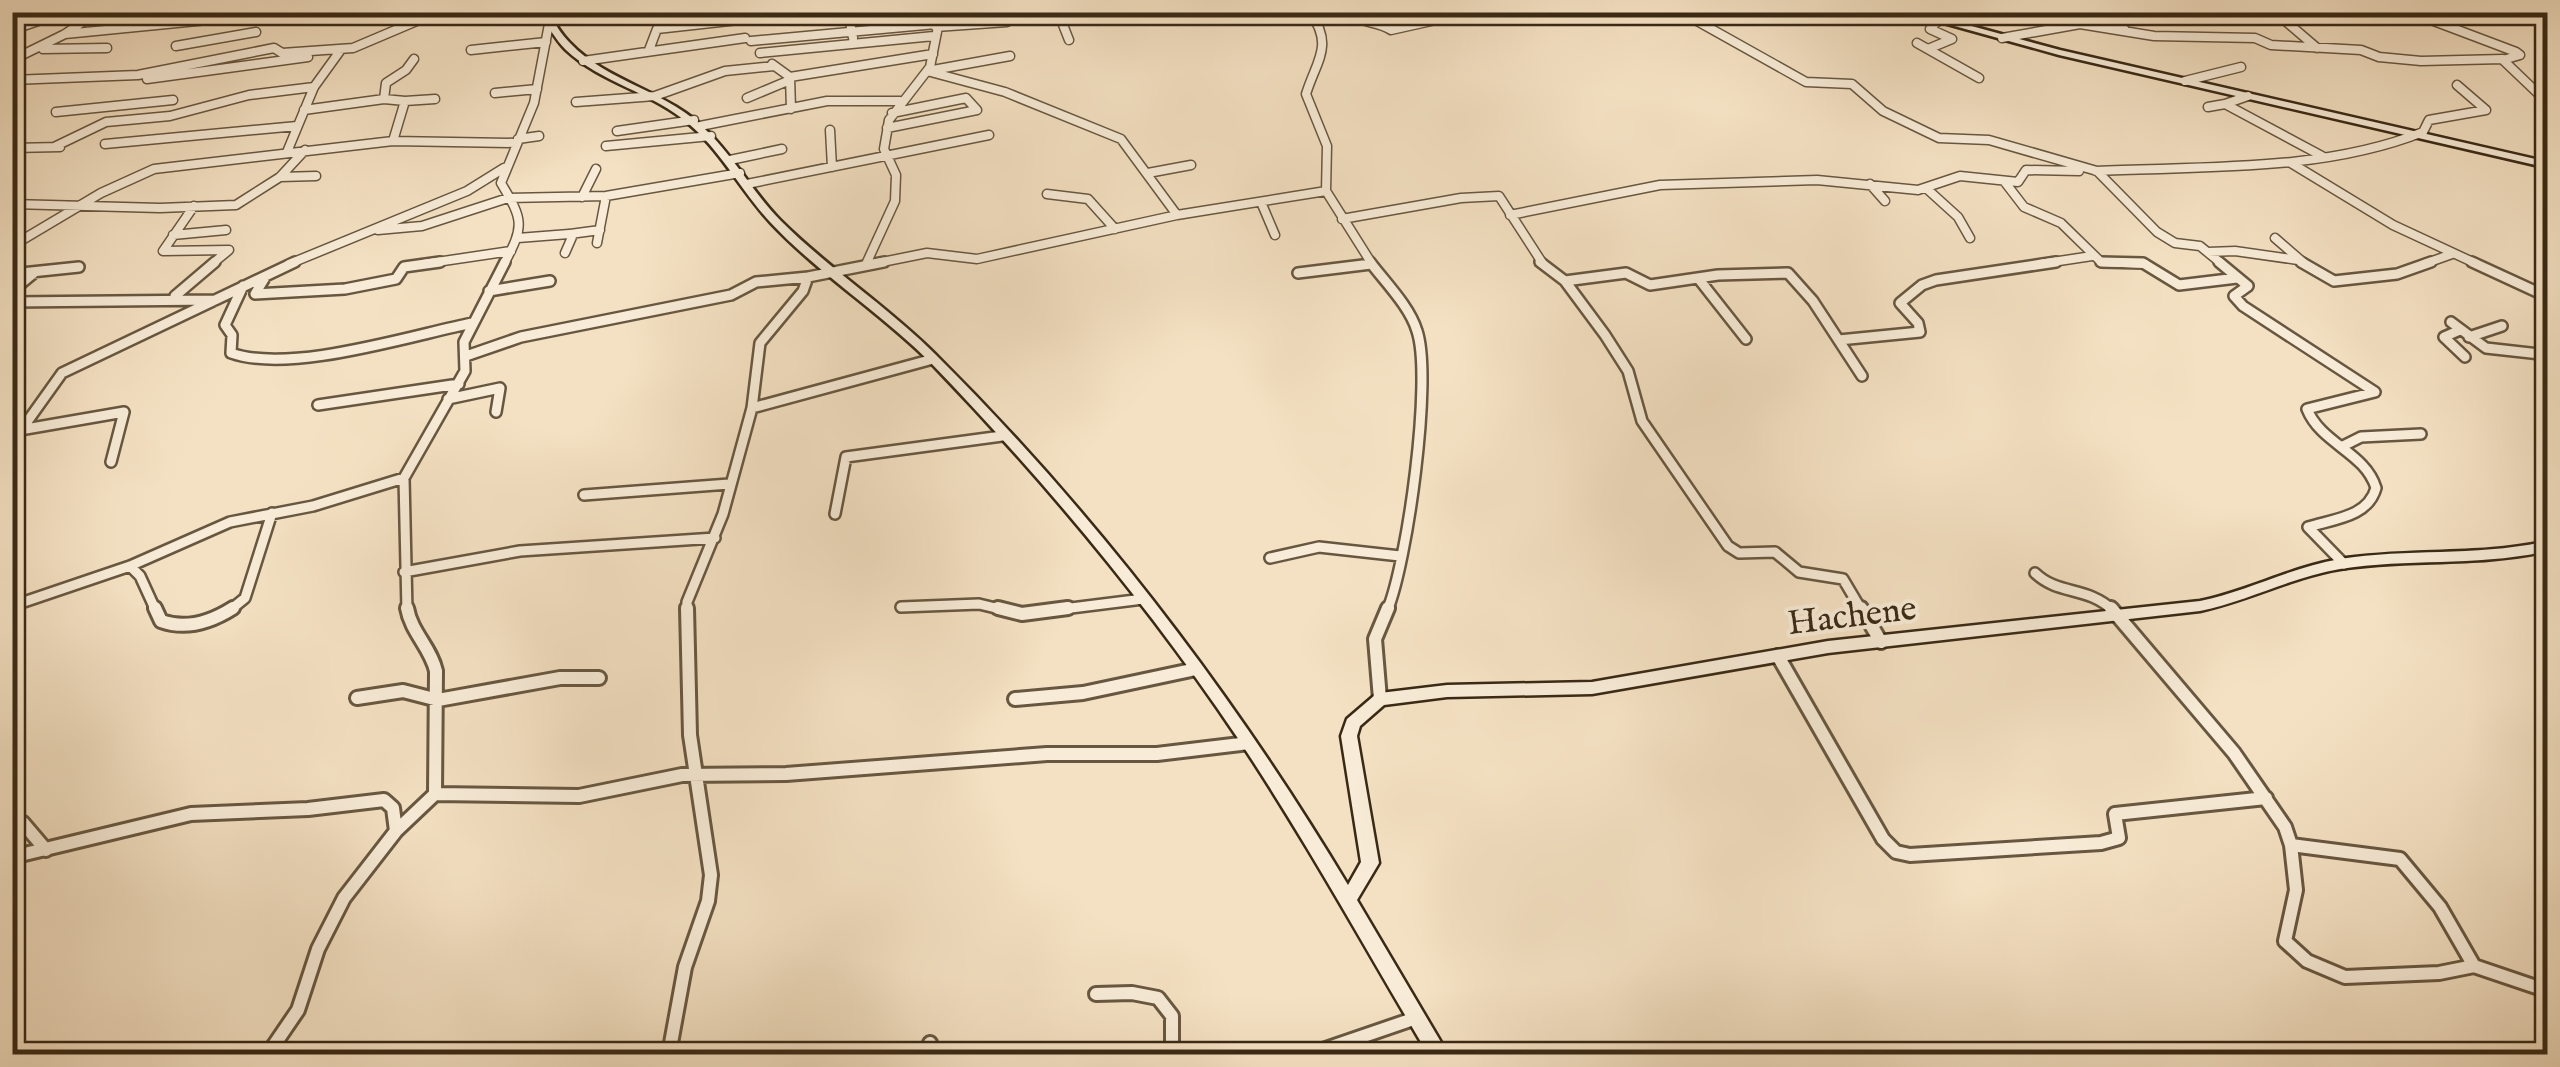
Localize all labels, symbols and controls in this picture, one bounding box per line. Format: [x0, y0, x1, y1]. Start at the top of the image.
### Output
street label: Hachene [1785, 587, 1919, 647]

